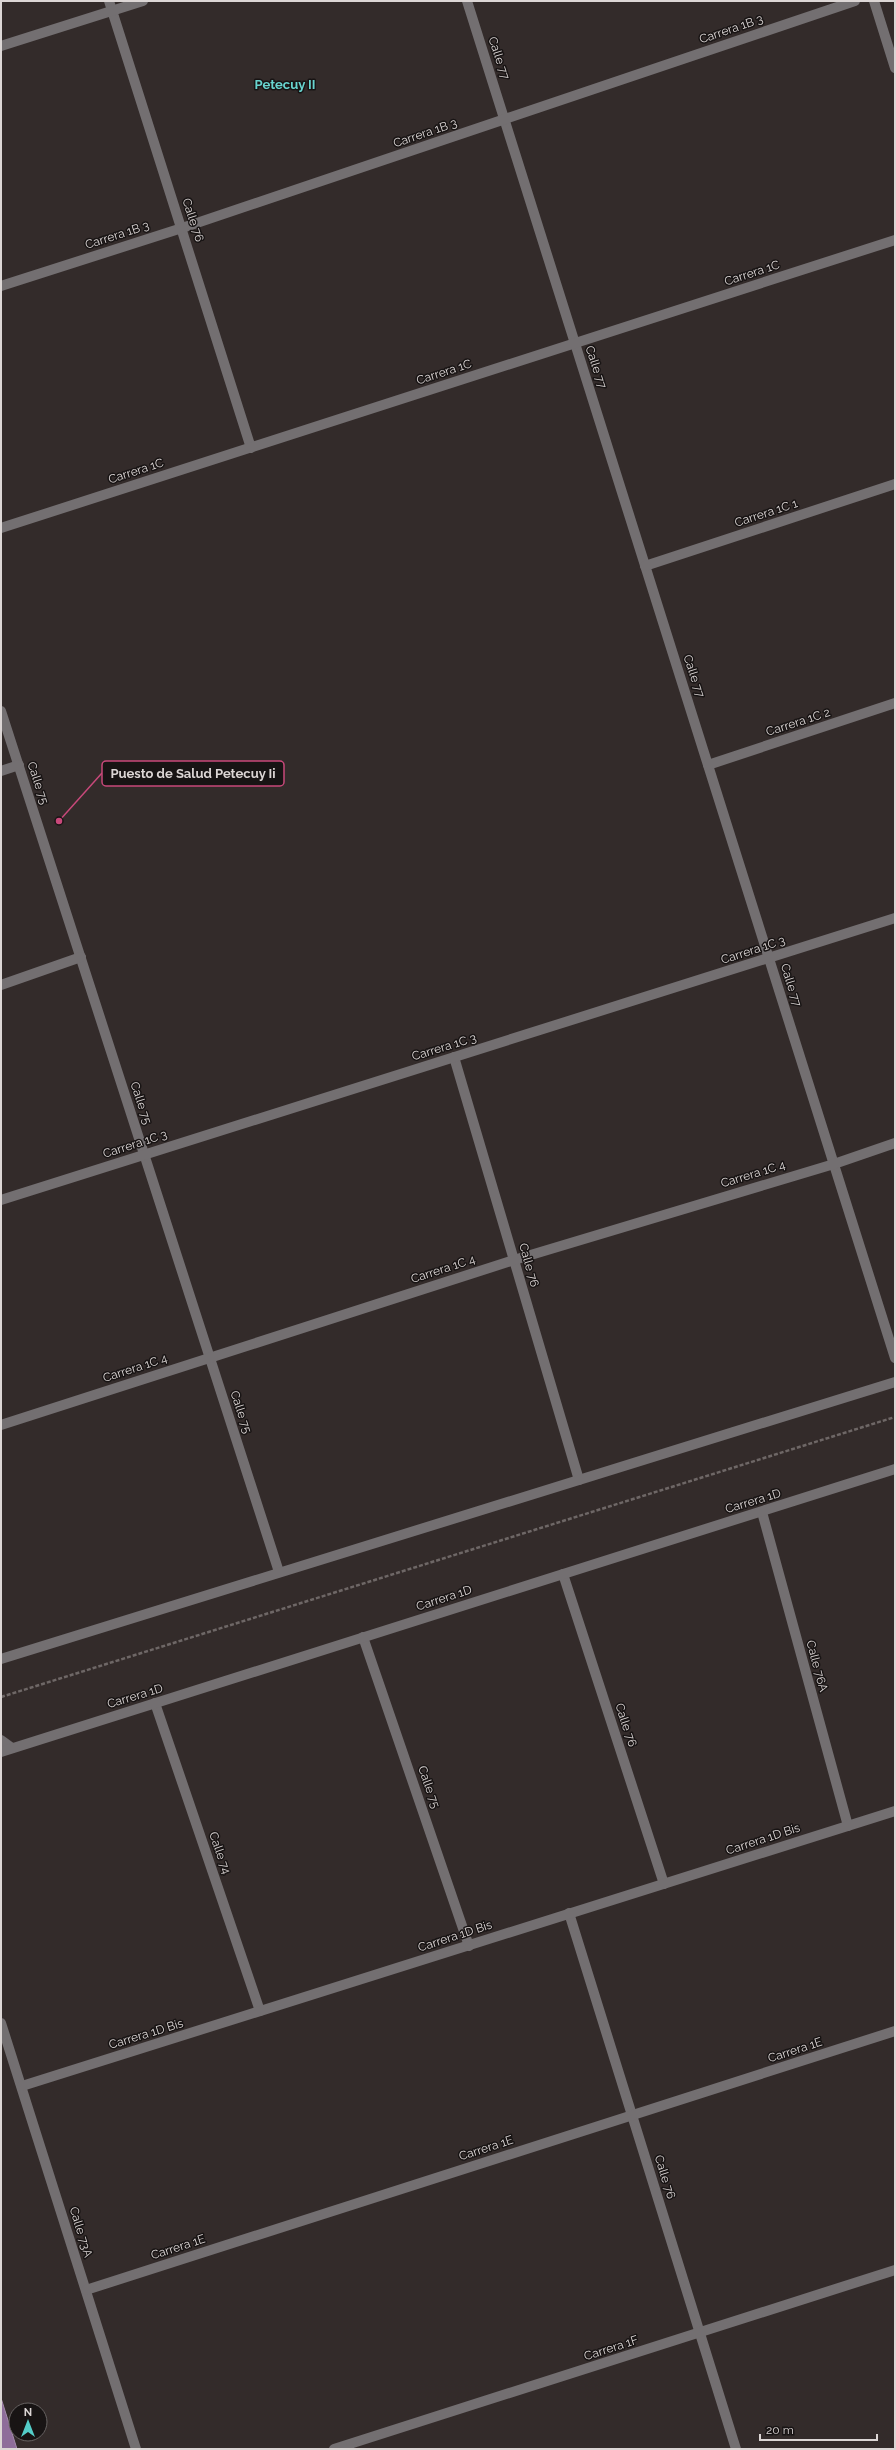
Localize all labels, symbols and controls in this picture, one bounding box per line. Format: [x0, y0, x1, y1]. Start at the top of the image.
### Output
street label: Carrera 1B 3 [697, 12, 765, 46]
street label: Calle 77 [486, 35, 513, 82]
district label: Petecuy II [254, 77, 316, 92]
street label: Carrera 1B 3 [391, 116, 459, 150]
street label: Calle 76 [179, 196, 207, 244]
street label: Carrera 1B 3 [83, 218, 151, 252]
street label: Carrera 1C [723, 258, 781, 288]
street label: Calle 77 [583, 344, 610, 391]
street label: Carrera 1C [415, 357, 473, 387]
street label: Carrera 1C [107, 456, 165, 486]
street label: Carrera 1C 1 [733, 496, 799, 530]
street label: Calle 77 [681, 653, 708, 700]
street label: Carrera 1C 2 [764, 705, 832, 739]
street label: Calle 75 [25, 760, 52, 807]
callout: Puesto de Salud Petecuy Ii [102, 761, 284, 786]
text: Puesto de Salud Petecuy Ii [110, 766, 276, 781]
street label: Carrera 1C 3 [719, 933, 787, 967]
street label: Calle 77 [778, 962, 804, 1009]
street label: Carrera 1C 3 [410, 1031, 478, 1063]
street label: Calle 75 [128, 1080, 155, 1127]
street label: Carrera 1C 3 [101, 1127, 169, 1161]
street label: Carrera 1C 4 [719, 1157, 787, 1190]
street label: Calle 76 [516, 1241, 542, 1289]
street label: Carrera 1C 4 [409, 1252, 477, 1286]
street label: Carrera 1C 4 [101, 1351, 169, 1385]
street label: Calle 75 [228, 1389, 255, 1436]
street label: Carrera 1D [723, 1486, 783, 1516]
street label: Carrera 1D [414, 1582, 474, 1614]
street label: Calle 76A [803, 1639, 831, 1693]
street label: Carrera 1D [105, 1681, 165, 1711]
street label: Calle 76 [612, 1701, 640, 1749]
street label: Calle 75 [415, 1764, 443, 1811]
street label: Carrera 1D Bis [724, 1820, 802, 1858]
street label: Calle 74 [206, 1830, 234, 1876]
street label: Carrera 1D Bis [416, 1917, 494, 1955]
street label: Carrera 1D Bis [107, 2016, 185, 2052]
street label: Carrera 1E [766, 2035, 824, 2065]
street label: Carrera 1E [457, 2133, 515, 2163]
street label: Calle 76 [652, 2153, 678, 2201]
street label: Calle 73A [67, 2205, 95, 2259]
street label: Carrera 1E [149, 2232, 207, 2262]
street label: Carrera 1F [582, 2333, 640, 2363]
north arrow [8, 2402, 48, 2442]
text: N [24, 2406, 32, 2419]
scale bar [760, 2416, 877, 2442]
text: 20 m [766, 2423, 794, 2437]

